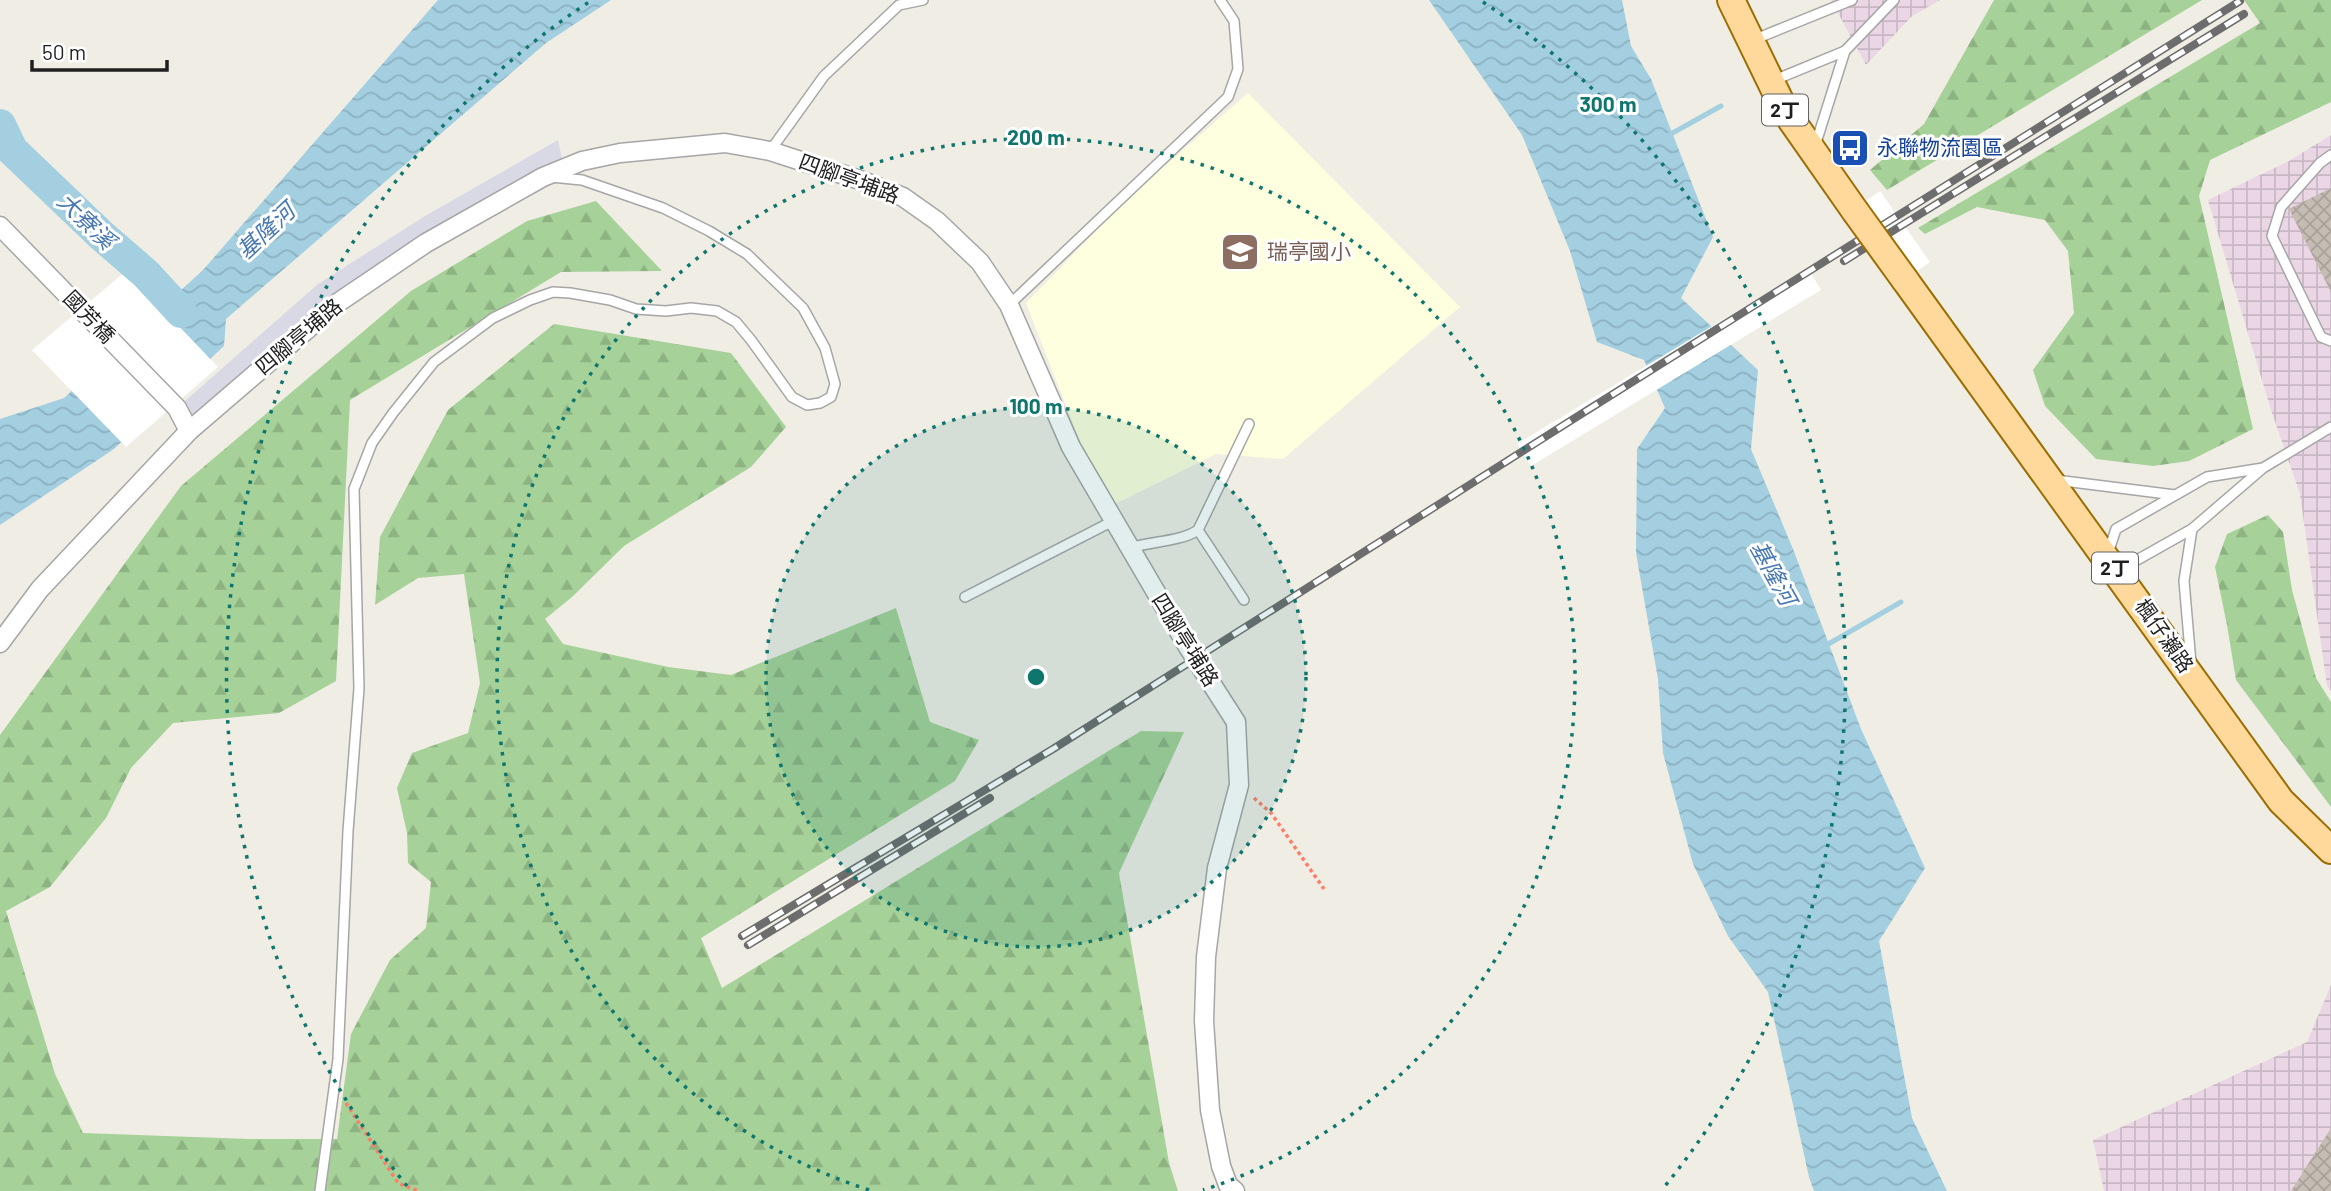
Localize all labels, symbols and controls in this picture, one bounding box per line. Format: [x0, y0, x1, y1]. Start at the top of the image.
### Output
scale bar [32, 28, 166, 72]
text: 50 m [42, 39, 86, 64]
text: 300 m [1579, 91, 1637, 116]
road number: 2丁 [1762, 94, 1808, 125]
text: 200 m [1007, 124, 1065, 149]
bus stop icon: 永聯物流園區 [1829, 127, 1871, 169]
place label: 永聯物流園區 [1877, 134, 2003, 159]
street label: 四腳亭埔路 [796, 148, 903, 207]
water label: 大寮溪 [52, 186, 123, 256]
water label: 基隆河 [231, 194, 303, 264]
school or university icon: 瑞亭國小 [1219, 231, 1261, 273]
place label: 瑞亭國小 [1267, 238, 1351, 263]
street label: 國芳橋 [59, 285, 121, 347]
street label: 四腳亭埔路 [250, 293, 346, 379]
text: 100 m [1009, 393, 1063, 418]
water label: 基隆河 [1745, 536, 1805, 613]
road number: 2丁 [2092, 552, 2138, 583]
street label: 四腳亭埔路 [1148, 588, 1225, 690]
street label: 楓仔瀨路 [2131, 594, 2200, 677]
centre of rings [1024, 665, 1048, 689]

